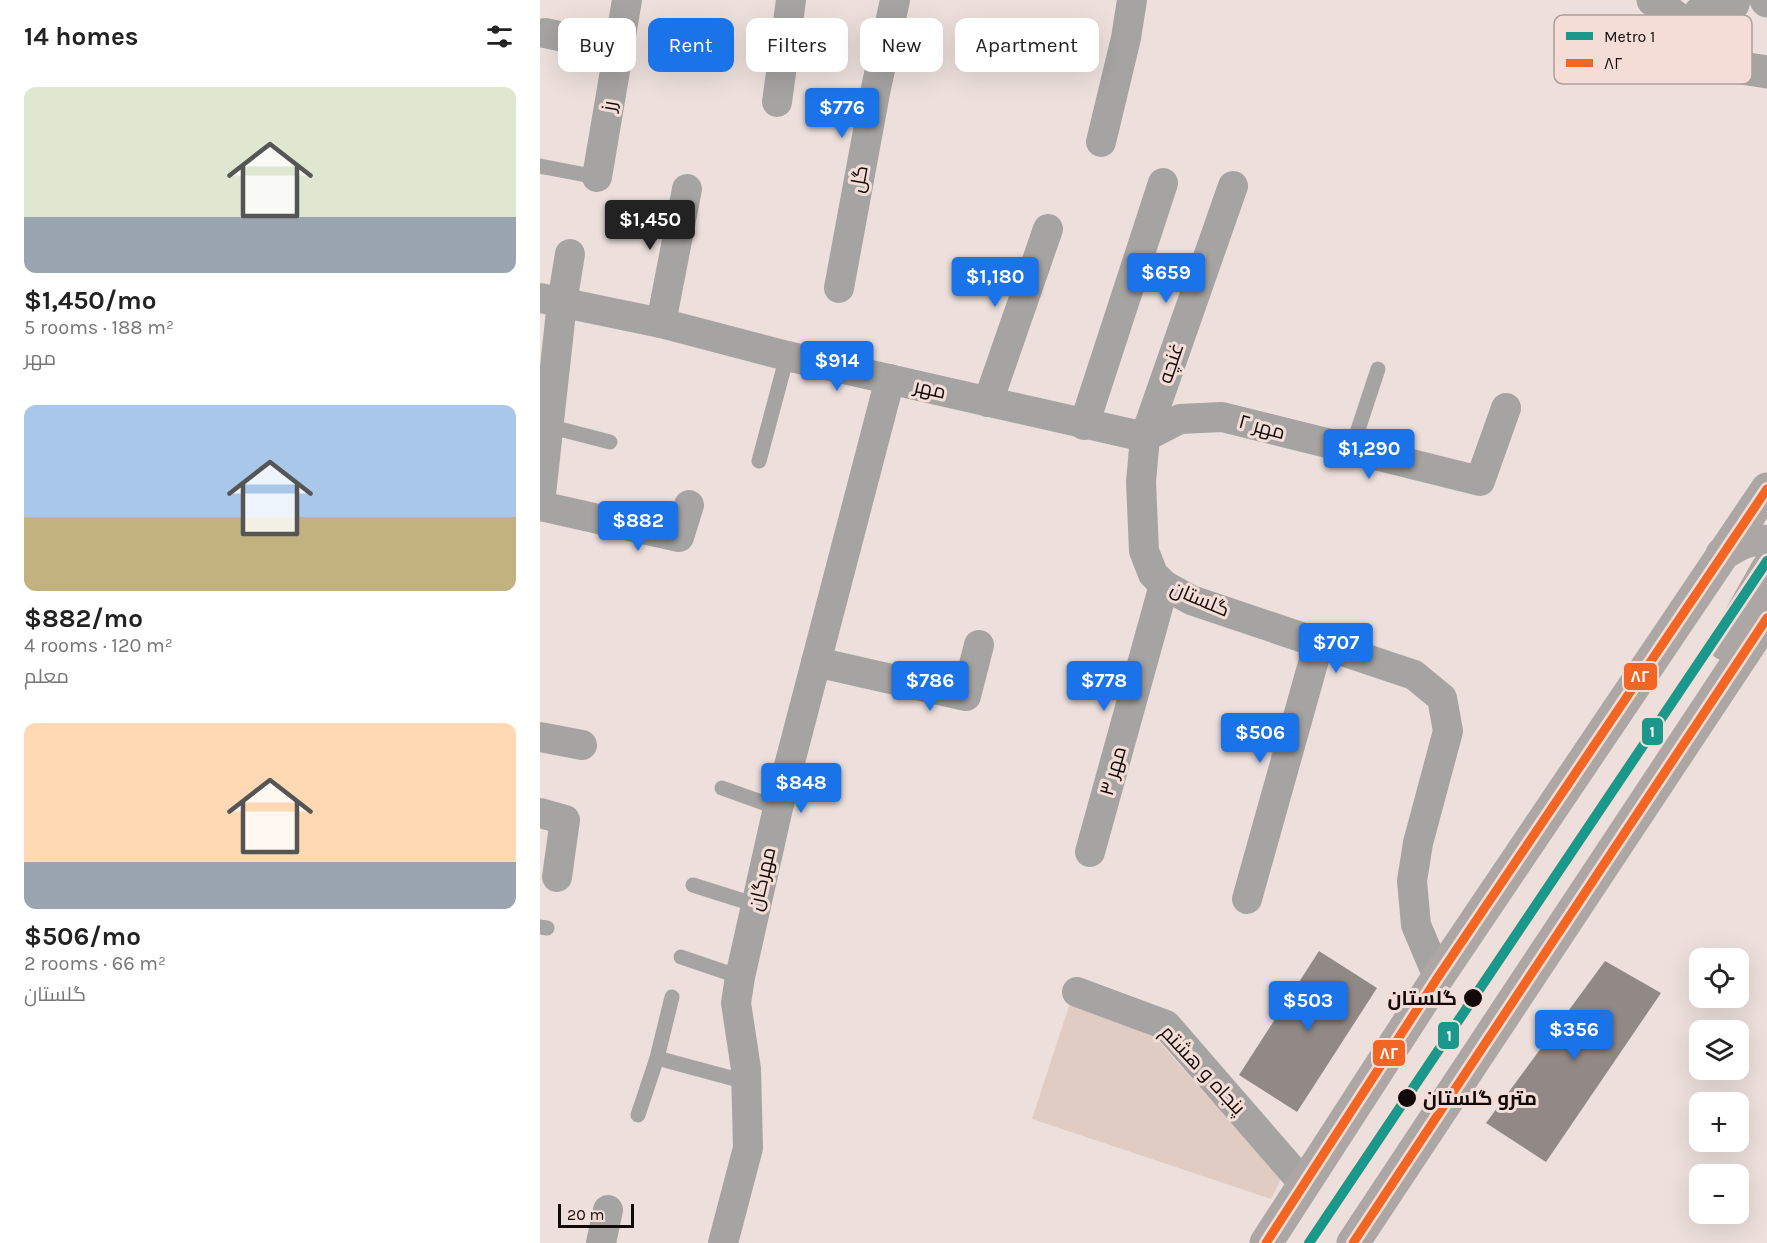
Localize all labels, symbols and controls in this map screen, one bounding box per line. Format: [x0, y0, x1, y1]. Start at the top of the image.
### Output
legend [1554, 15, 1752, 84]
chip: Buy [558, 18, 636, 72]
chip: Rent [648, 18, 734, 72]
chip: Filters [746, 18, 848, 72]
chip: New [860, 18, 943, 72]
chip: Apartment [955, 18, 1099, 72]
icon: filters [483, 20, 516, 53]
text: 14 homes [24, 21, 138, 52]
text: Metro 1 [1604, 27, 1655, 46]
text: ۸۲ [1604, 54, 1622, 73]
pin: $776 [806, 88, 878, 139]
text: $776 [819, 96, 865, 119]
street label: رز [597, 99, 621, 114]
icon: home [216, 126, 324, 234]
street label: گل [845, 163, 874, 195]
pin: $1,450 [601, 200, 699, 251]
text: $1,450 [619, 208, 681, 231]
pin: $659 [1130, 253, 1202, 304]
pin: $1,180 [946, 257, 1044, 308]
text: $659 [1141, 261, 1191, 284]
text: $1,180 [966, 265, 1024, 288]
text: $1,450/mo [24, 285, 156, 316]
text: 5 rooms · 188 m² [24, 316, 174, 339]
street label: غنچه [1153, 340, 1190, 387]
pin: $914 [801, 341, 873, 392]
text: مهر [24, 347, 56, 370]
text: $914 [814, 349, 860, 372]
street label: مهر [911, 374, 948, 405]
street label: مهر ۲ [1236, 410, 1288, 445]
pin: $1,290 [1320, 429, 1418, 480]
text: $1,290 [1338, 437, 1400, 460]
icon: home [216, 444, 324, 552]
pin: $882 [602, 501, 674, 552]
text: $882 [612, 509, 664, 532]
street label: گلستان [1167, 576, 1233, 623]
text: $882/mo [24, 603, 143, 634]
pin: $707 [1300, 623, 1372, 674]
text: $707 [1313, 631, 1359, 654]
text: 4 rooms · 120 m² [24, 634, 173, 657]
pin: $786 [894, 661, 966, 712]
pin: $778 [1068, 661, 1140, 712]
line badge: ۸۲ [1623, 662, 1658, 691]
text: معلم [24, 665, 69, 688]
text: ۸۲ [1630, 667, 1650, 686]
text: $786 [906, 669, 954, 692]
text: $778 [1081, 669, 1127, 692]
pin: $506 [1224, 713, 1296, 764]
line badge: 1 [1641, 717, 1664, 746]
text: $506 [1235, 721, 1285, 744]
text: 1 [1649, 722, 1655, 741]
street label: مهر ۳ [1095, 744, 1132, 799]
icon: home [216, 762, 324, 870]
pin: $848 [765, 763, 837, 814]
text: $848 [775, 771, 827, 794]
street label: مهرگان [744, 845, 781, 913]
text: $506/mo [24, 921, 141, 952]
map controls [1689, 948, 1749, 1224]
button: locate [1689, 948, 1749, 1008]
text: 2 rooms · 66 m² [24, 952, 166, 975]
pin: $503 [1272, 981, 1344, 1032]
text: گلستان [24, 983, 86, 1006]
place label: گلستان [1387, 987, 1457, 1010]
marker: گلستان [1462, 987, 1484, 1009]
text: $503 [1283, 989, 1333, 1012]
pin: $356 [1538, 1010, 1610, 1061]
text: $356 [1549, 1018, 1599, 1041]
button: layers [1689, 1020, 1749, 1080]
street label: پنجاه و هشتم [1154, 1021, 1251, 1121]
line badge: 1 [1437, 1021, 1460, 1050]
text: 1 [1446, 1026, 1452, 1045]
line badge: ۸۲ [1372, 1039, 1406, 1067]
text: ۸۲ [1379, 1044, 1399, 1063]
marker: مترو گلستان [1396, 1087, 1418, 1109]
place label: مترو گلستان [1423, 1087, 1537, 1110]
button: + [1689, 1092, 1749, 1152]
button: − [1689, 1164, 1749, 1224]
scale bar [558, 1201, 634, 1228]
text: 20 m [567, 1205, 605, 1224]

